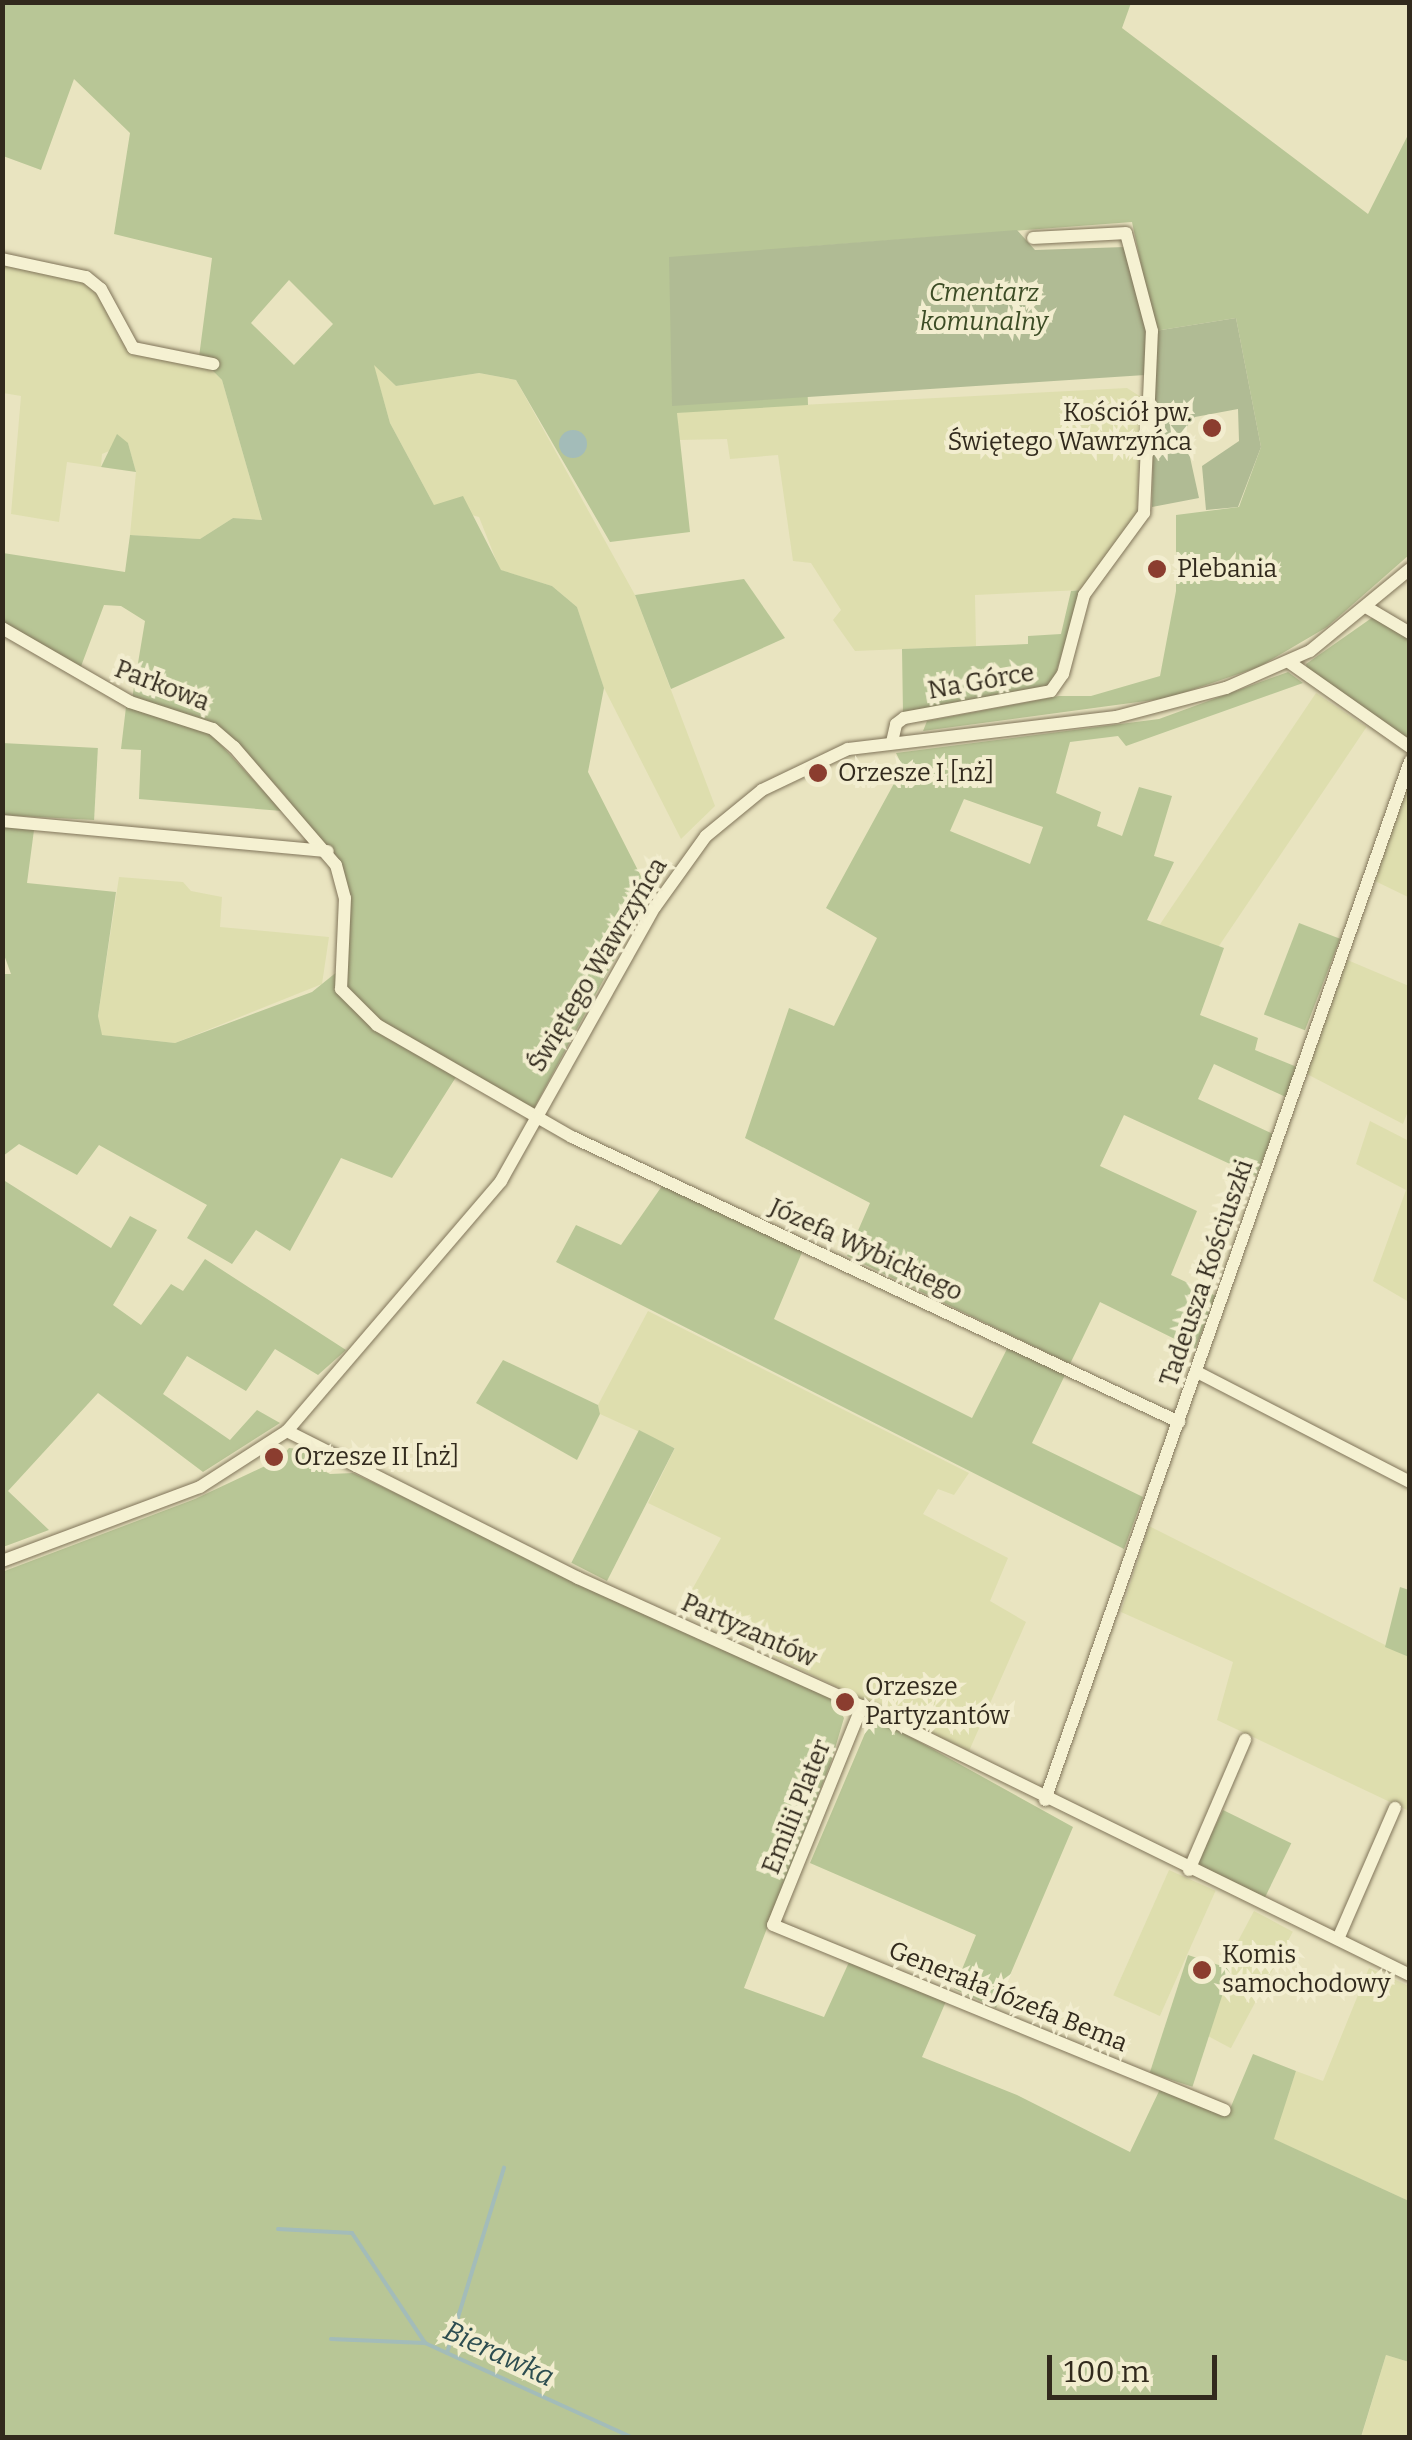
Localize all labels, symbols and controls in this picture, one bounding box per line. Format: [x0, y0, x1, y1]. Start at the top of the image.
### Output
park label: Cmentarz komunalny [920, 279, 1048, 338]
place label: Kościół pw. Świętego Wawrzyńca [948, 399, 1192, 458]
marker: Kościół pw. Świętego Wawrzyńca [1201, 417, 1223, 439]
place label: Plebania [1177, 554, 1277, 584]
marker: Plebania [1146, 558, 1168, 580]
street label: Parkowa [110, 654, 214, 718]
street label: Na Górce [926, 658, 1036, 706]
place label: Orzesze I [nż] [838, 758, 994, 788]
marker: Orzesze I [nż] [807, 762, 829, 784]
street label: Świętego Wawrzyńca [522, 853, 674, 1077]
street label: Tadeusza Kościuszki [1154, 1156, 1260, 1390]
street label: Józefa Wybickiego [765, 1192, 967, 1308]
place label: Orzesze II [nż] [294, 1442, 459, 1472]
marker: Orzesze II [nż] [263, 1446, 285, 1468]
street label: Partyzantów [677, 1588, 821, 1674]
place label: Orzesze Partyzantów [865, 1673, 1010, 1732]
marker: Orzesze Partyzantów [834, 1691, 856, 1713]
street label: Emilii Plater [756, 1735, 838, 1879]
street label: Generała Józefa Bema [884, 1935, 1132, 2059]
place label: Komis samochodowy [1222, 1941, 1391, 2000]
marker: Komis samochodowy [1191, 1959, 1213, 1981]
water label: Bierawka [438, 2314, 560, 2394]
scale bar [1052, 2335, 1222, 2397]
text: 100 m [1064, 2354, 1149, 2390]

